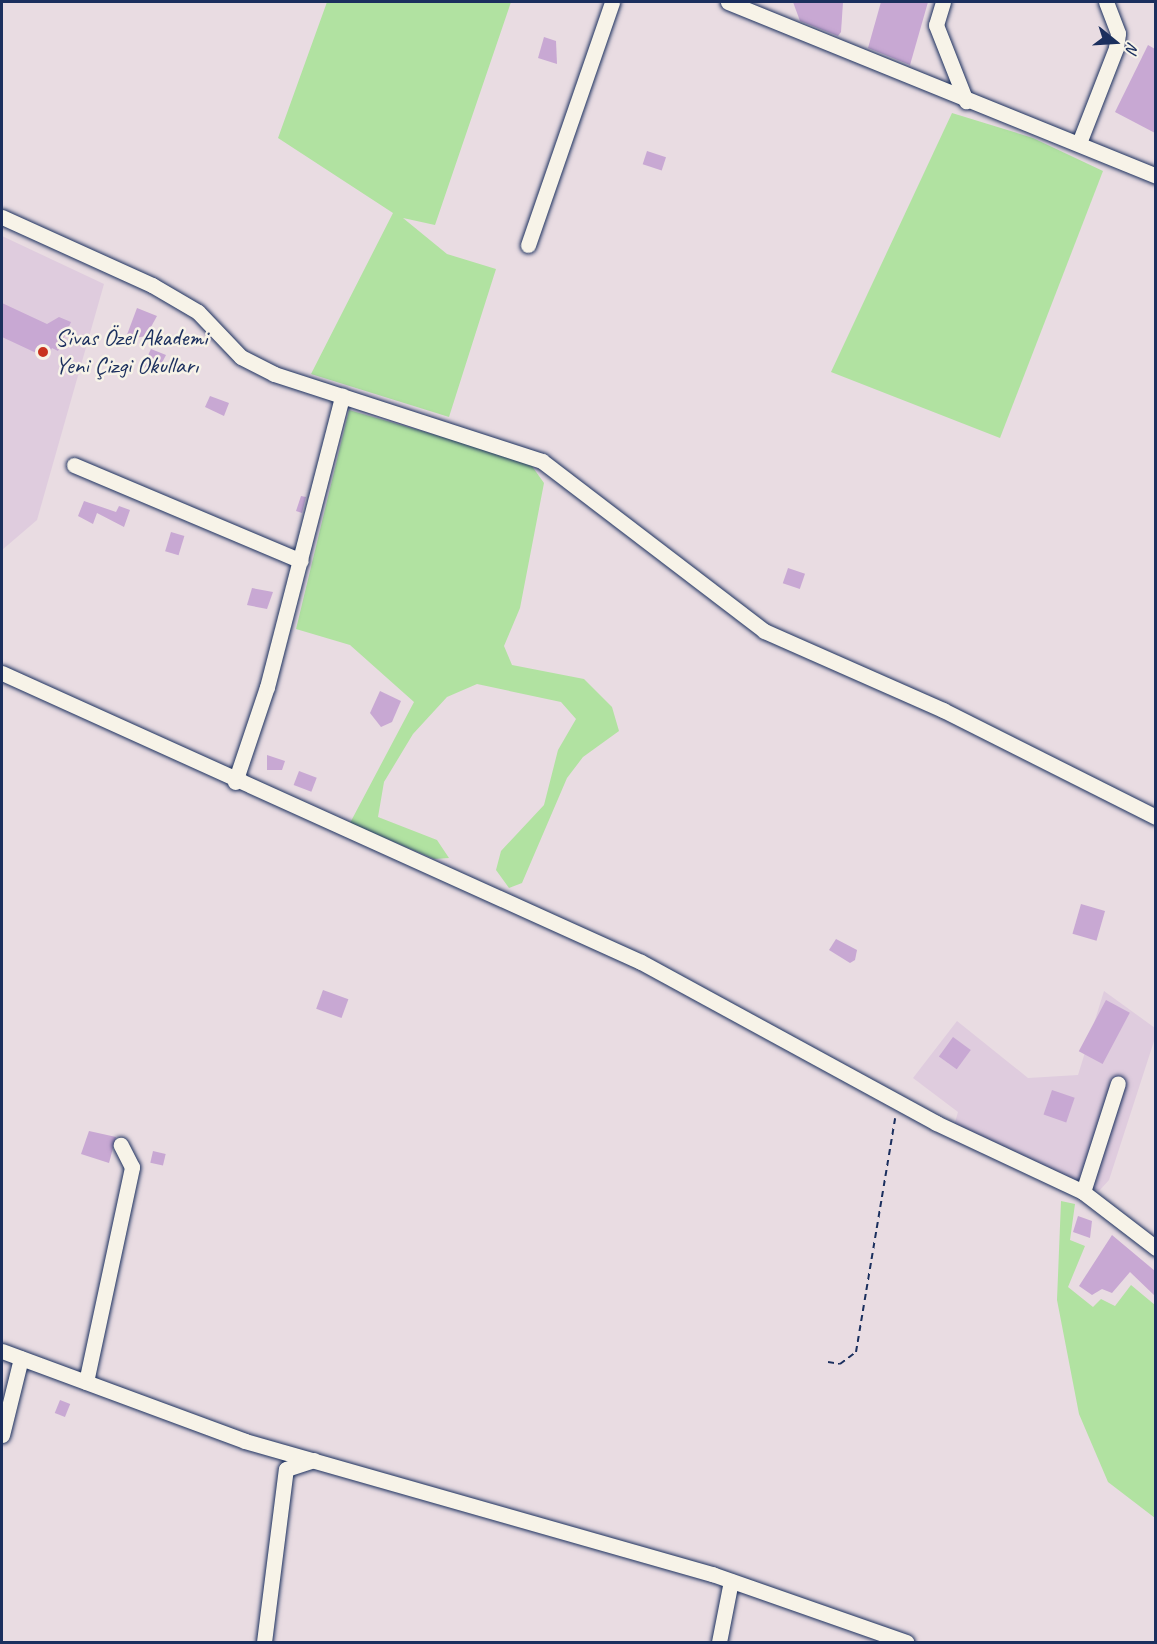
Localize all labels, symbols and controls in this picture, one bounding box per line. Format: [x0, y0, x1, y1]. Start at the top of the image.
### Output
north arrow [1085, 12, 1145, 72]
text: N [1121, 40, 1143, 55]
place label: Sivas Özel Akademi Yeni Çizgi Okulları [55, 324, 207, 380]
marker: Sivas Özel Akademi Yeni Çizgi Okulları [36, 345, 50, 359]

